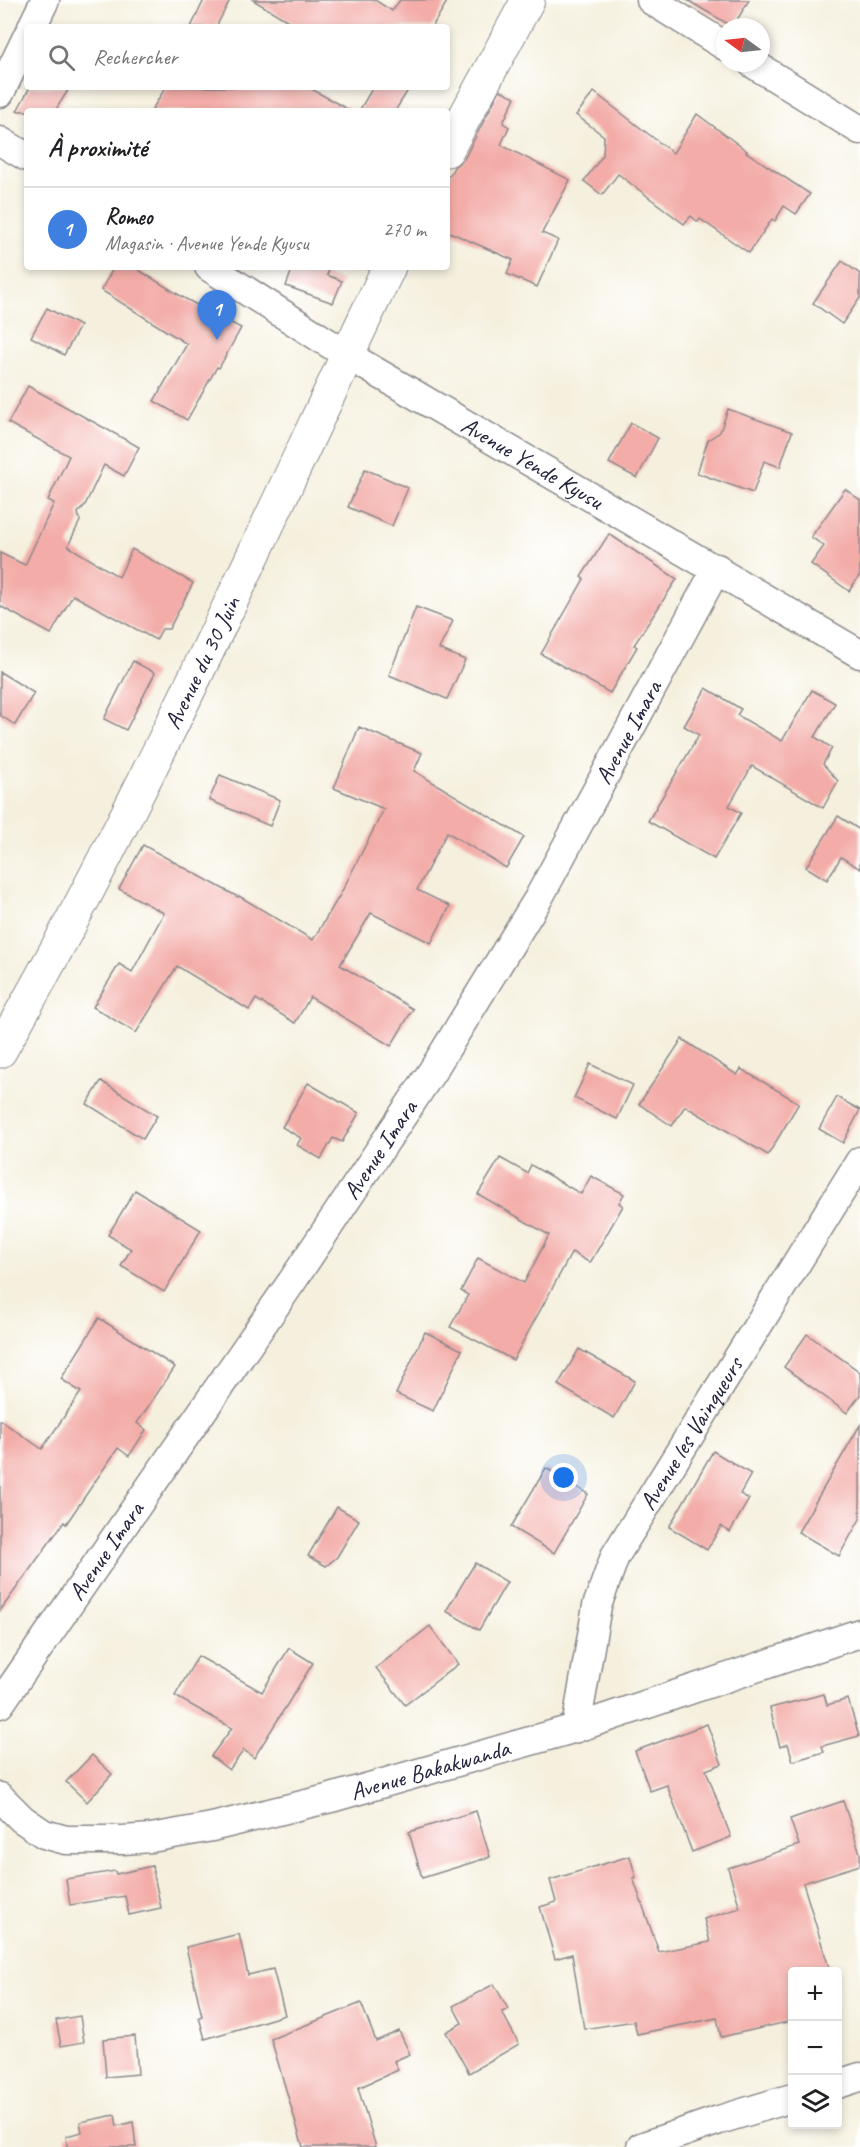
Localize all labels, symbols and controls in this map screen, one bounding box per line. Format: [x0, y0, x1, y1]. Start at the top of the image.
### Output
north arrow [716, 18, 770, 72]
search box [24, 24, 450, 90]
icon: search [45, 41, 78, 74]
text: Rechercher [93, 43, 177, 71]
text: À proximité [48, 131, 147, 164]
text: Romeo [105, 203, 153, 231]
text: 1 [63, 217, 72, 242]
text: 270 m [383, 217, 426, 242]
text: Magasin · Avenue Yende Kyusu [105, 231, 309, 256]
pin: 1 [198, 290, 236, 340]
street label: Avenue Yende Kyusu [456, 410, 610, 517]
street label: Avenue du 30 Juin [157, 590, 247, 734]
street label: Avenue Imara [588, 674, 669, 789]
street label: Avenue Imara [336, 1093, 424, 1205]
street label: Avenue les Vainqueurs [632, 1350, 750, 1515]
your location [549, 1463, 578, 1492]
street label: Avenue Imara [61, 1495, 151, 1606]
street label: Avenue Bakakwanda [347, 1732, 514, 1807]
map controls [788, 1967, 842, 2129]
button: + [788, 1967, 842, 2021]
button: − [788, 2021, 842, 2075]
button: layers [788, 2075, 842, 2129]

